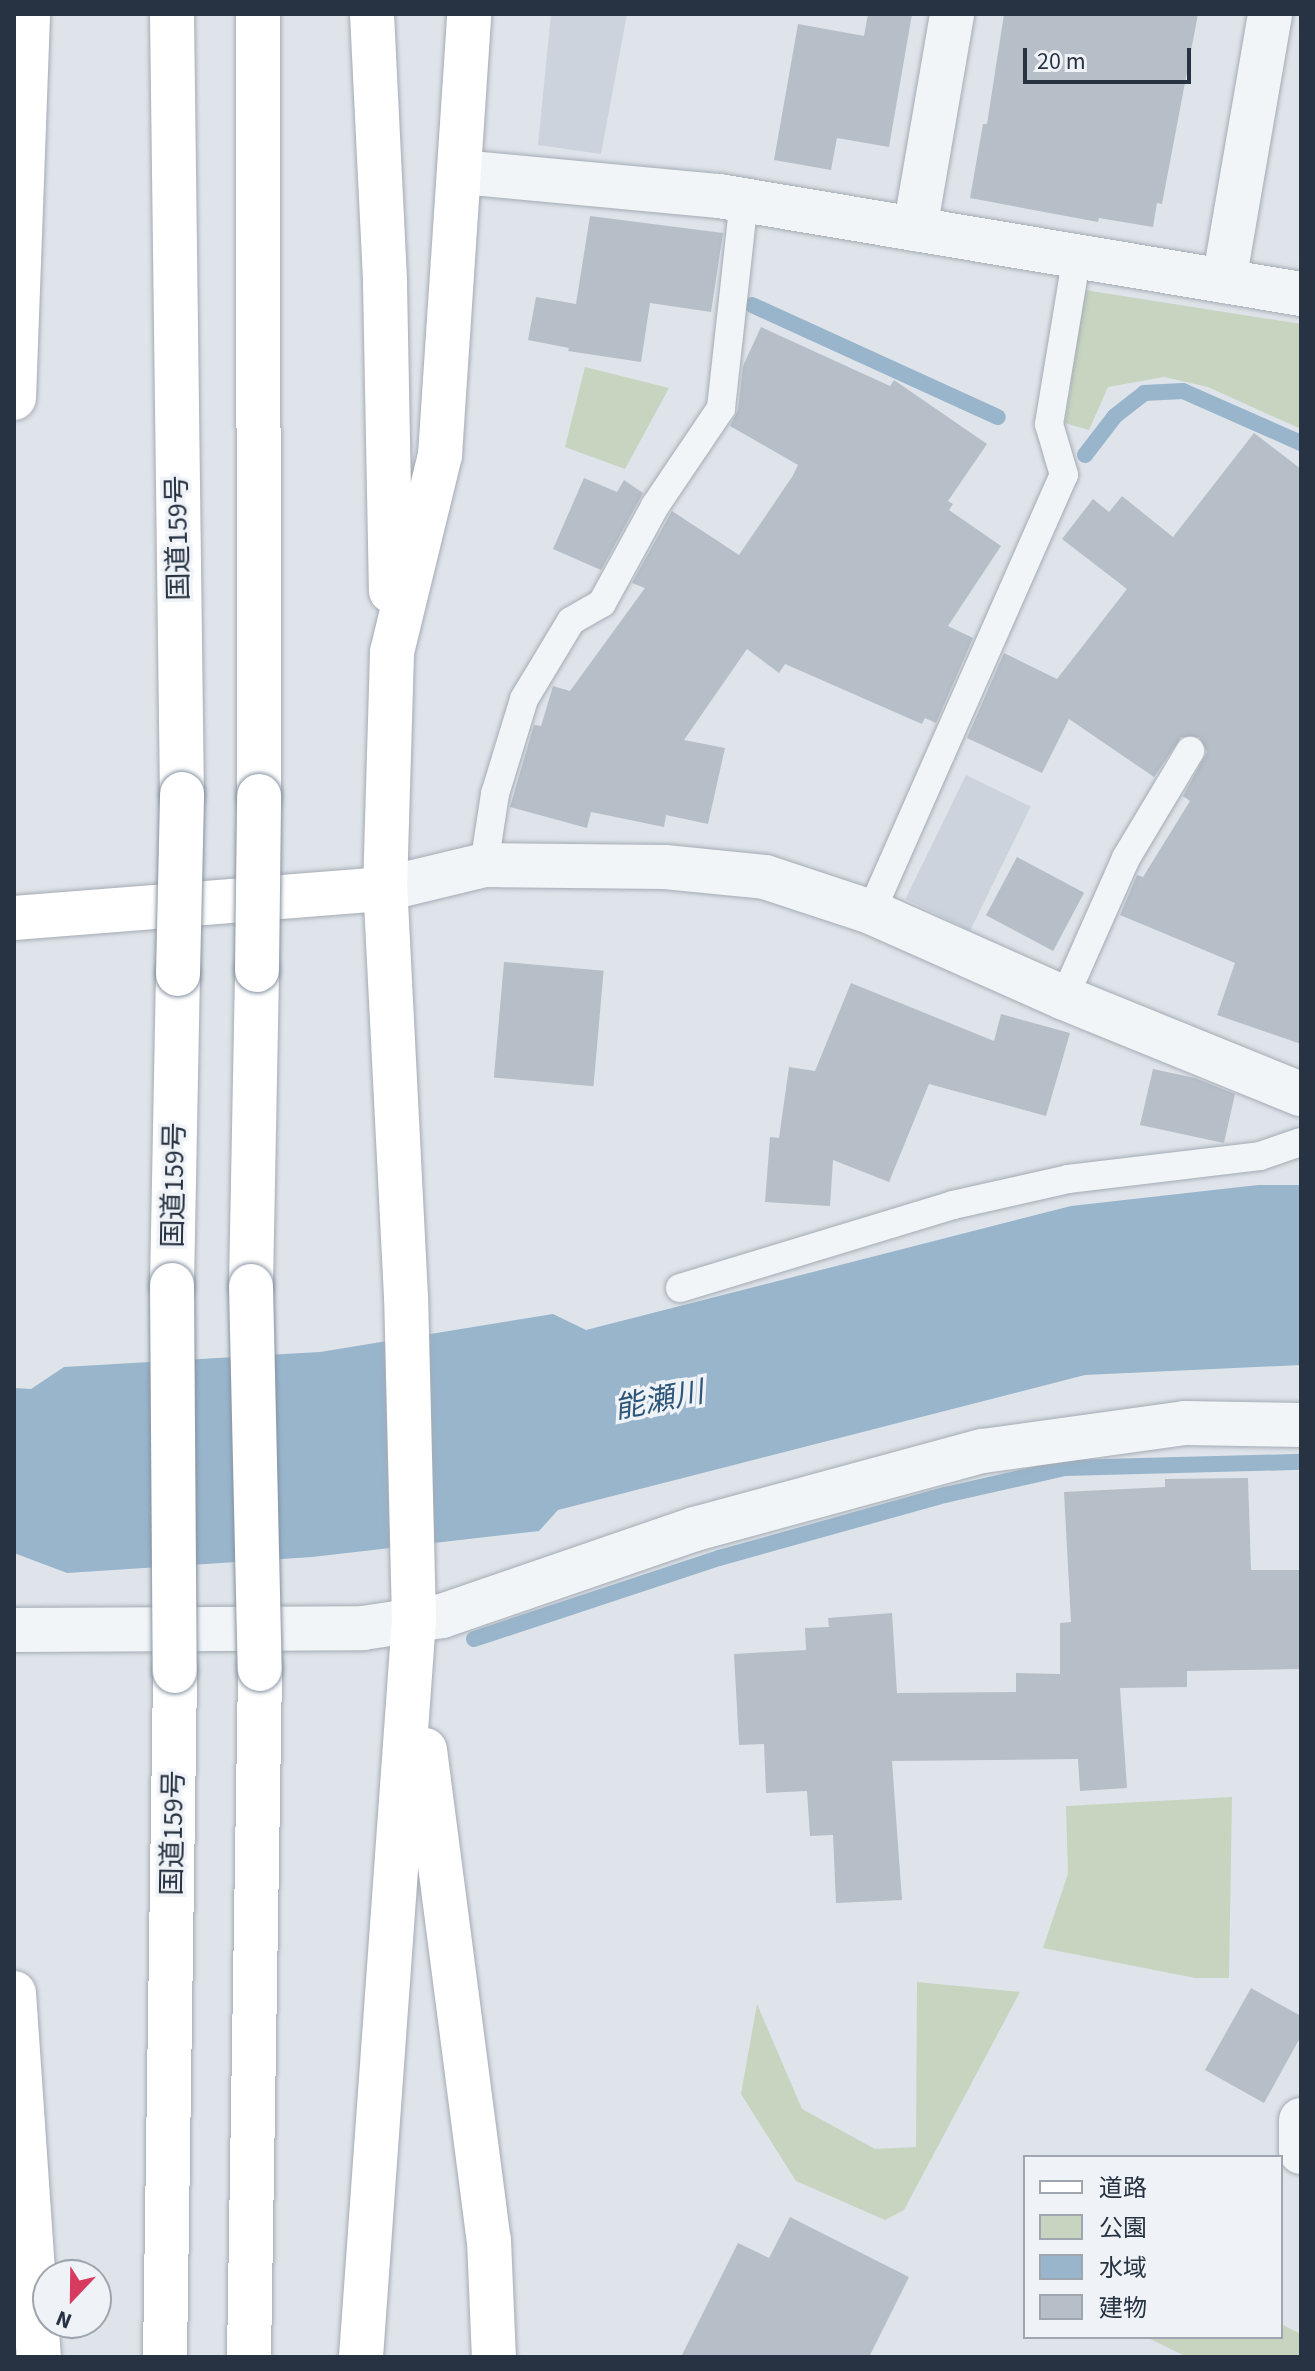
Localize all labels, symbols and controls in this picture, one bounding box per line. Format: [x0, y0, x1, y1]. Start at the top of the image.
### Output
scale bar [1027, 32, 1195, 82]
text: 20 m [1037, 44, 1086, 79]
street label: 国道159号 [160, 475, 196, 601]
street label: 国道159号 [156, 1122, 192, 1248]
water label: 能瀬川 [611, 1375, 707, 1427]
street label: 国道159号 [155, 1770, 191, 1896]
legend [1023, 2155, 1283, 2339]
text: 道路 [1099, 2171, 1147, 2206]
text: 公園 [1099, 2211, 1147, 2246]
text: 水域 [1099, 2251, 1147, 2286]
north arrow [32, 2259, 112, 2339]
text: 建物 [1099, 2291, 1147, 2326]
text: N [51, 2302, 77, 2337]

